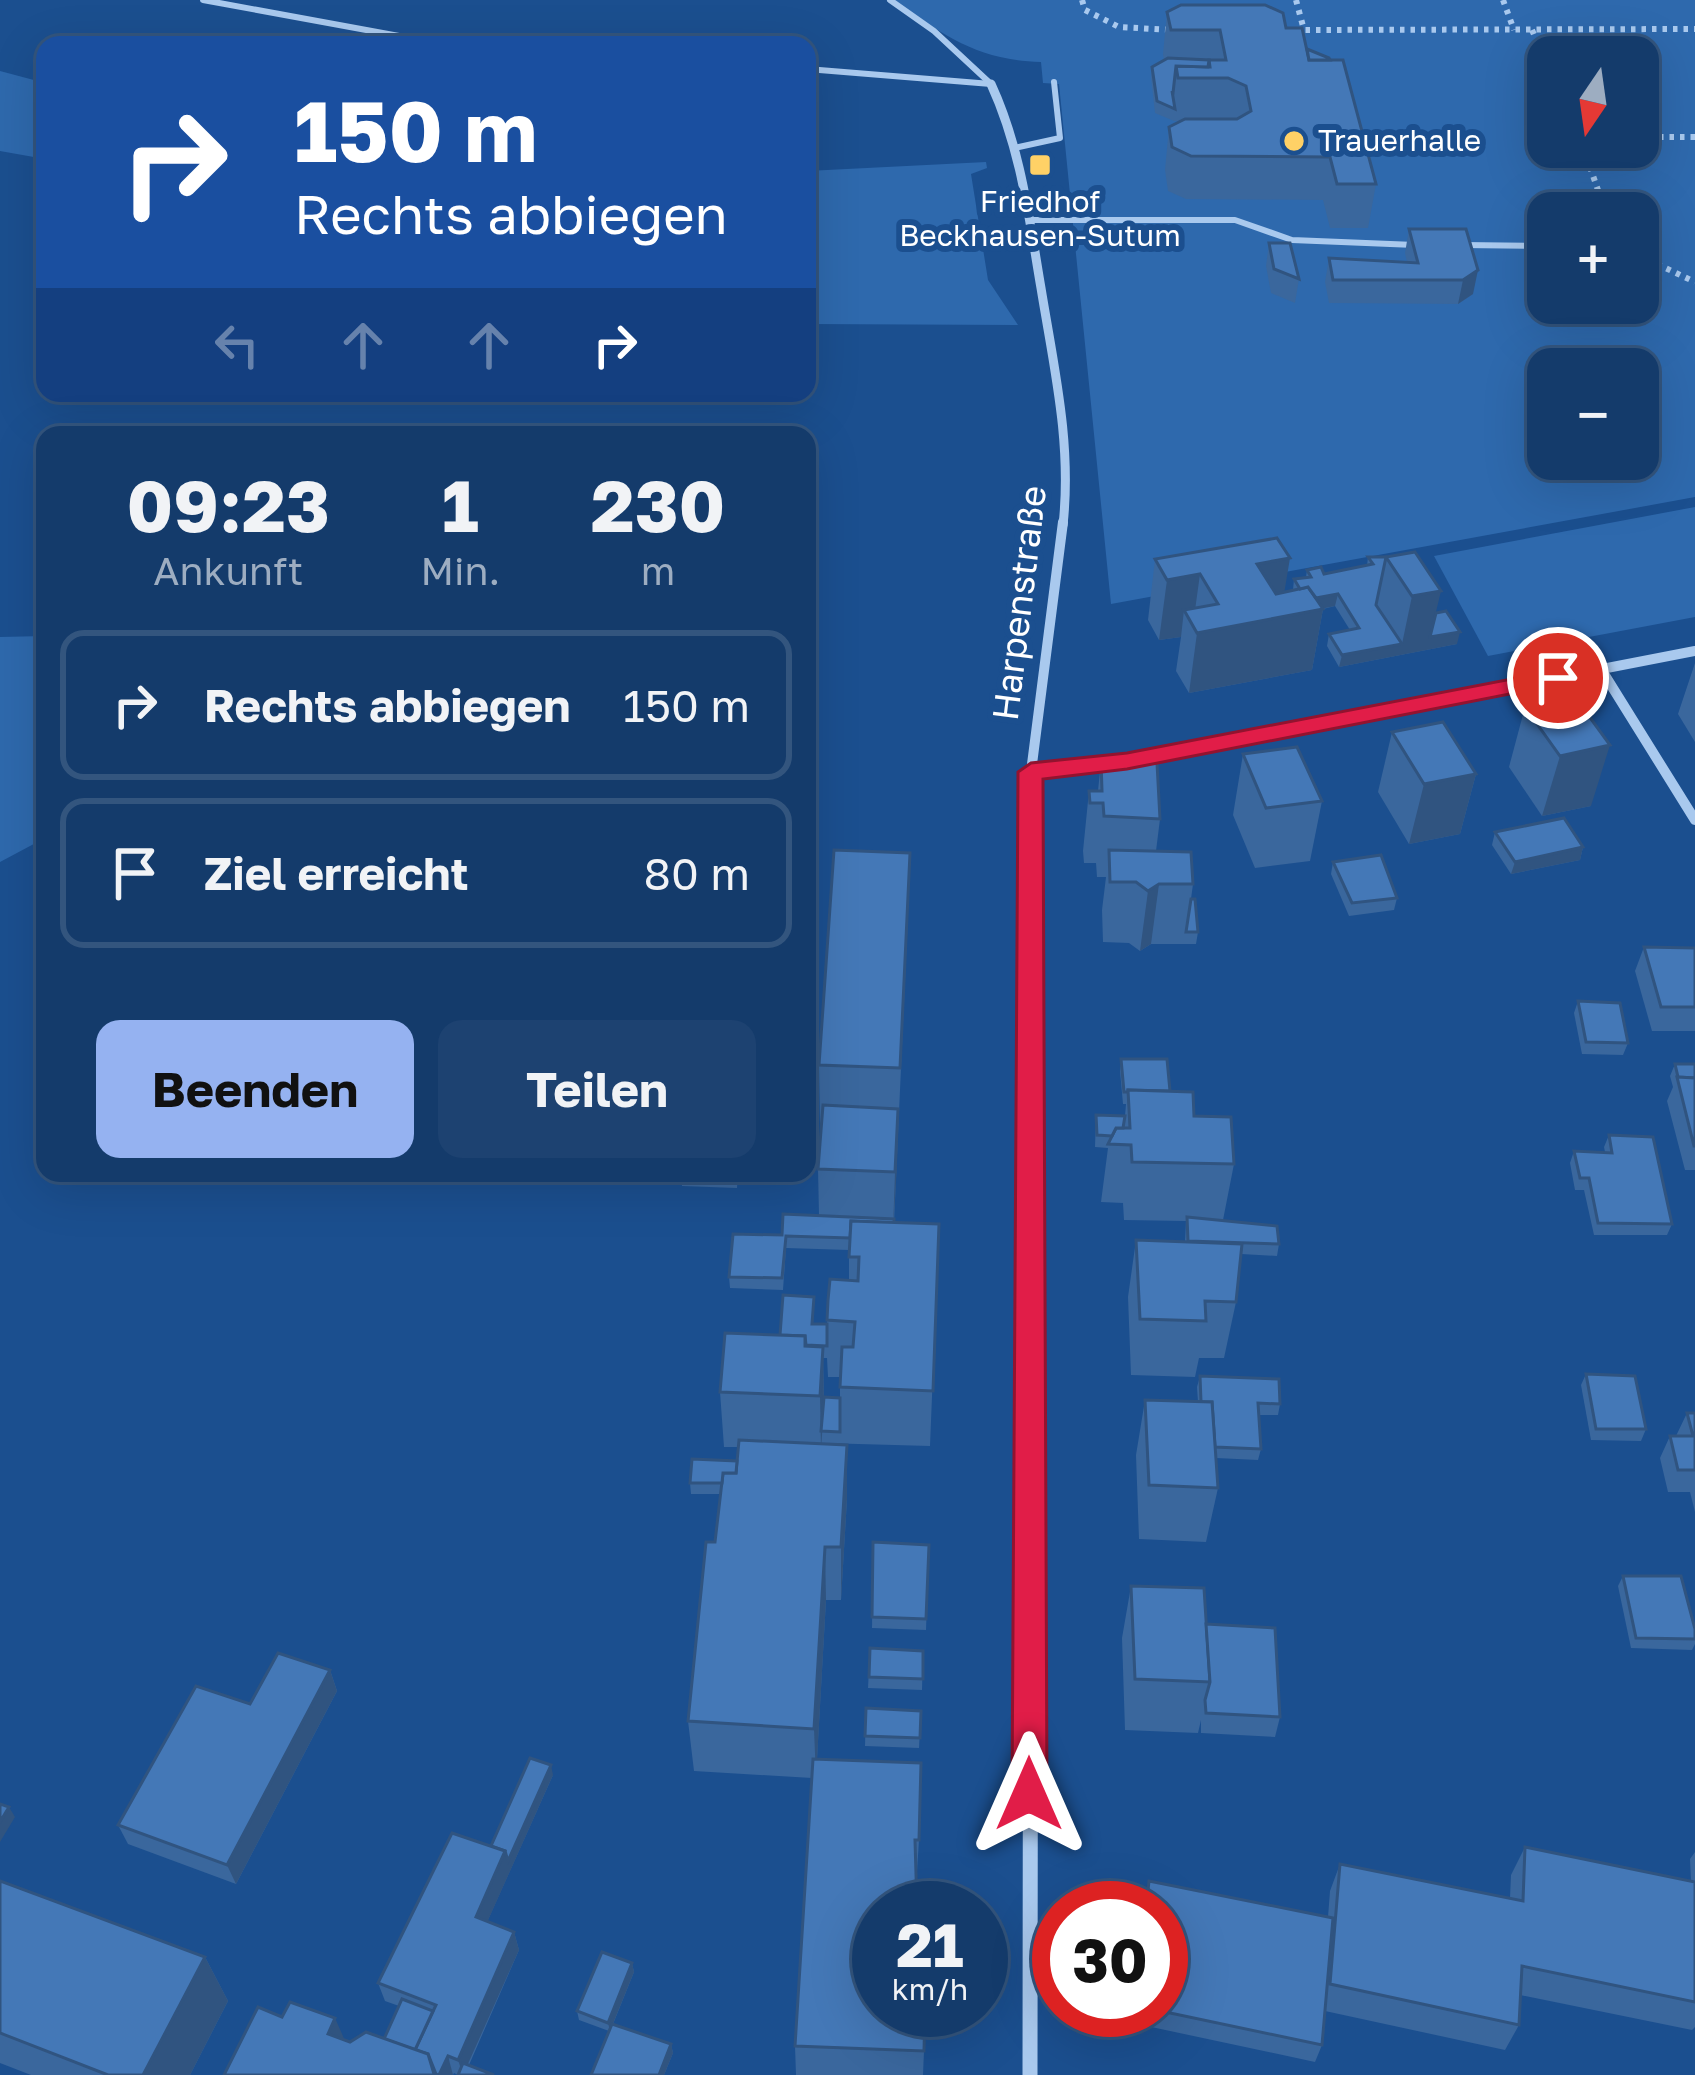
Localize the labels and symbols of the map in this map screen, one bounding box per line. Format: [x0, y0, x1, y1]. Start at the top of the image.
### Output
north arrow [1527, 36, 1659, 168]
place label: Trauerhalle [1318, 122, 1481, 158]
marker: Trauerhalle [1281, 128, 1307, 154]
marker: Friedhof Beckhausen-Sutum [1027, 152, 1053, 178]
place label: Friedhof Beckhausen-Sutum [899, 183, 1181, 253]
street label: Harpenstraße [983, 483, 1054, 723]
pin [1507, 627, 1609, 729]
position arrow [966, 1731, 1092, 1857]
speed limit sign: 30 [1032, 1881, 1188, 2037]

